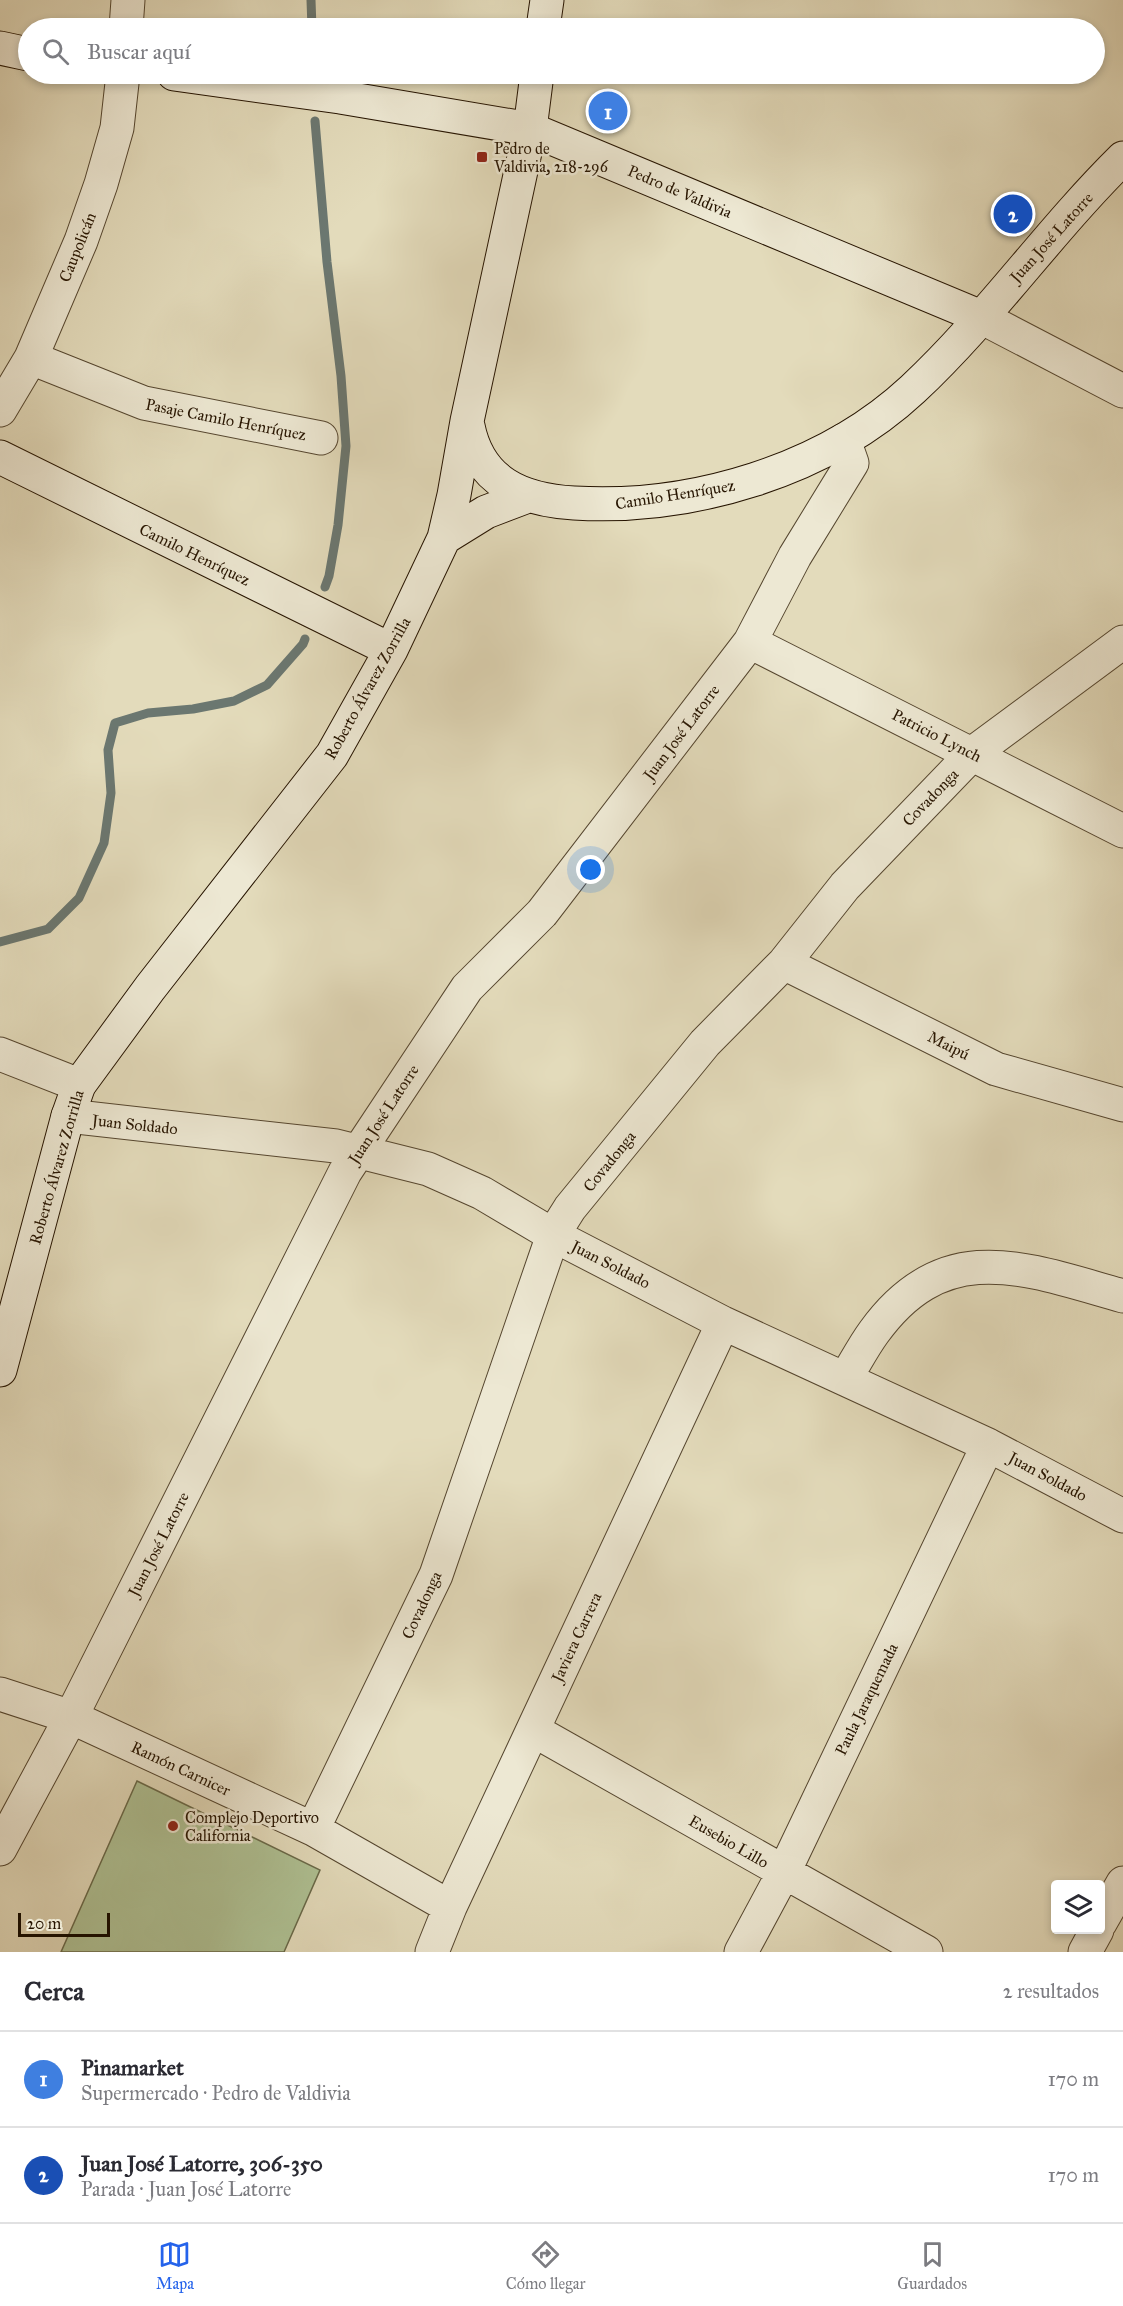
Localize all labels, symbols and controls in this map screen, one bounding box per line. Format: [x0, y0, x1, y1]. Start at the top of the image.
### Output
search box [18, 18, 1105, 84]
icon: search [39, 35, 72, 68]
text: Buscar aquí [87, 38, 190, 65]
pin: 1 [588, 88, 628, 134]
place label: Pedro de Valdivia, 218-296 [493, 139, 609, 176]
marker: Pedro de Valdivia, 218-296 [475, 150, 489, 164]
street label: Pedro de Valdivia [625, 161, 735, 222]
street label: Juan José Latorre [1005, 188, 1098, 288]
pin: 2 [994, 192, 1032, 236]
street label: Caupolicán [55, 209, 100, 285]
street label: Pasaje Camilo Henríquez [144, 395, 308, 445]
street label: Camilo Henríquez [614, 476, 737, 514]
street label: Camilo Henríquez [136, 519, 254, 591]
street label: Roberto Álvarez Zorrilla [320, 613, 415, 763]
street label: Juan José Latorre [638, 681, 724, 786]
street label: Patricio Lynch [889, 705, 985, 766]
street label: Covadonga [898, 765, 963, 831]
your location [576, 855, 605, 884]
street label: Maipú [925, 1027, 973, 1064]
street label: Juan José Latorre [343, 1061, 424, 1170]
street label: Roberto Álvarez Zorrilla [24, 1087, 88, 1246]
street label: Juan Soldado [89, 1110, 179, 1139]
street label: Covadonga [579, 1127, 640, 1196]
street label: Juan Soldado [566, 1236, 653, 1293]
street label: Juan Soldado [1003, 1447, 1090, 1506]
street label: Juan José Latorre [123, 1489, 194, 1602]
street label: Covadonga [398, 1568, 446, 1642]
street label: Javiera Carrera [547, 1589, 606, 1687]
street label: Paula Jaraquemada [831, 1640, 903, 1759]
street label: Ramón Carnicer [128, 1737, 234, 1800]
place label: Complejo Deportivo California [185, 1808, 319, 1845]
street label: Eusebio Lillo [685, 1811, 772, 1872]
marker: Complejo Deportivo California [166, 1819, 180, 1833]
map controls [1051, 1880, 1105, 1934]
button: layers [1051, 1880, 1105, 1934]
scale bar [18, 1910, 110, 1938]
text: 20 m [27, 1914, 61, 1933]
text: Cerca [24, 1975, 84, 2007]
text: 2 resultados [1003, 1979, 1099, 2003]
text: Pinamarket [81, 2054, 184, 2081]
text: 1 [40, 2067, 47, 2091]
text: 170 m [1048, 2067, 1099, 2091]
text: Supermercado · Pedro de Valdivia [81, 2081, 351, 2105]
text: Juan José Latorre, 306-350 [81, 2150, 323, 2177]
text: 2 [39, 2163, 48, 2187]
text: 170 m [1048, 2163, 1099, 2187]
text: Parada · Juan José Latorre [81, 2177, 291, 2201]
tab: Mapa [156, 2238, 194, 2293]
tab: Cómo llegar [506, 2238, 585, 2293]
tab: Guardados [897, 2238, 967, 2293]

